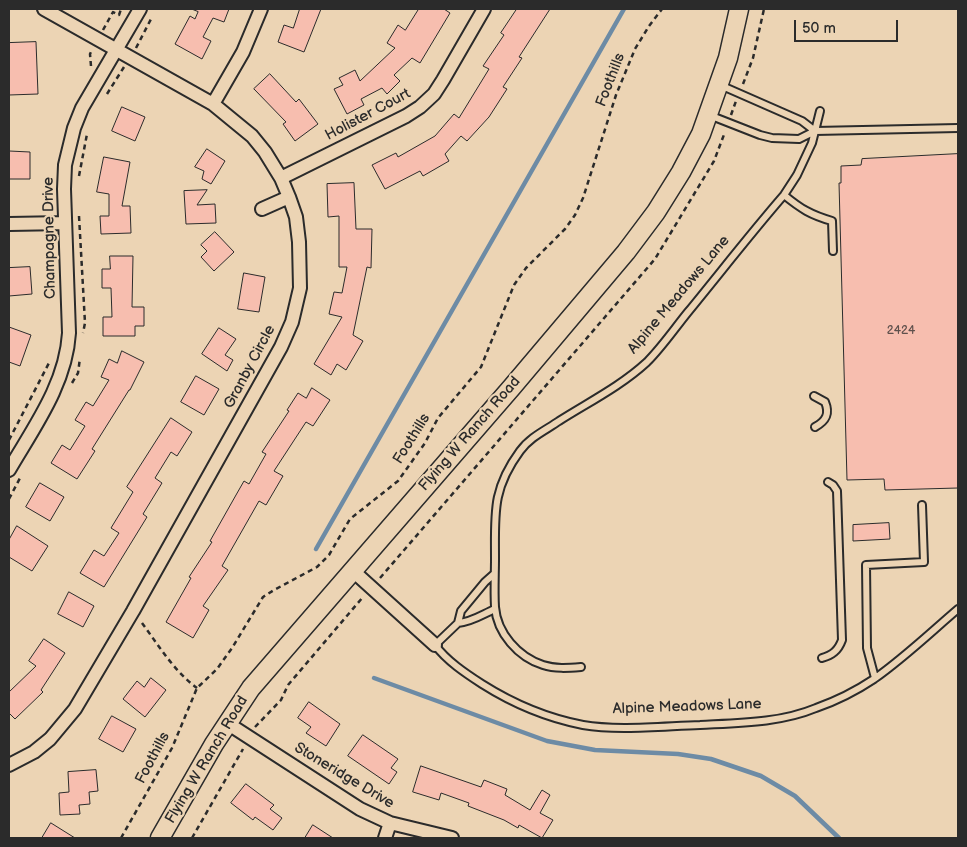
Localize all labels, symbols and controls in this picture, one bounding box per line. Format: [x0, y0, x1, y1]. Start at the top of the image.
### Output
scale bar [797, 10, 901, 42]
text: 50 m [802, 19, 836, 38]
street label: Foothills [593, 51, 629, 109]
street label: Holister Court [322, 85, 414, 145]
street label: Champagne Drive [40, 177, 60, 299]
street label: Alpine Meadows Lane [624, 232, 734, 358]
street label: Granby Circle [220, 322, 280, 412]
house number: 2424 [887, 324, 915, 338]
street label: Flying W Ranch Road [415, 373, 525, 495]
street label: Foothills [390, 411, 434, 467]
street label: Flying W Ranch Road [162, 693, 252, 827]
street label: Alpine Meadows Lane [612, 695, 762, 719]
street label: Foothills [132, 729, 174, 787]
street label: Stoneridge Drive [291, 739, 397, 813]

